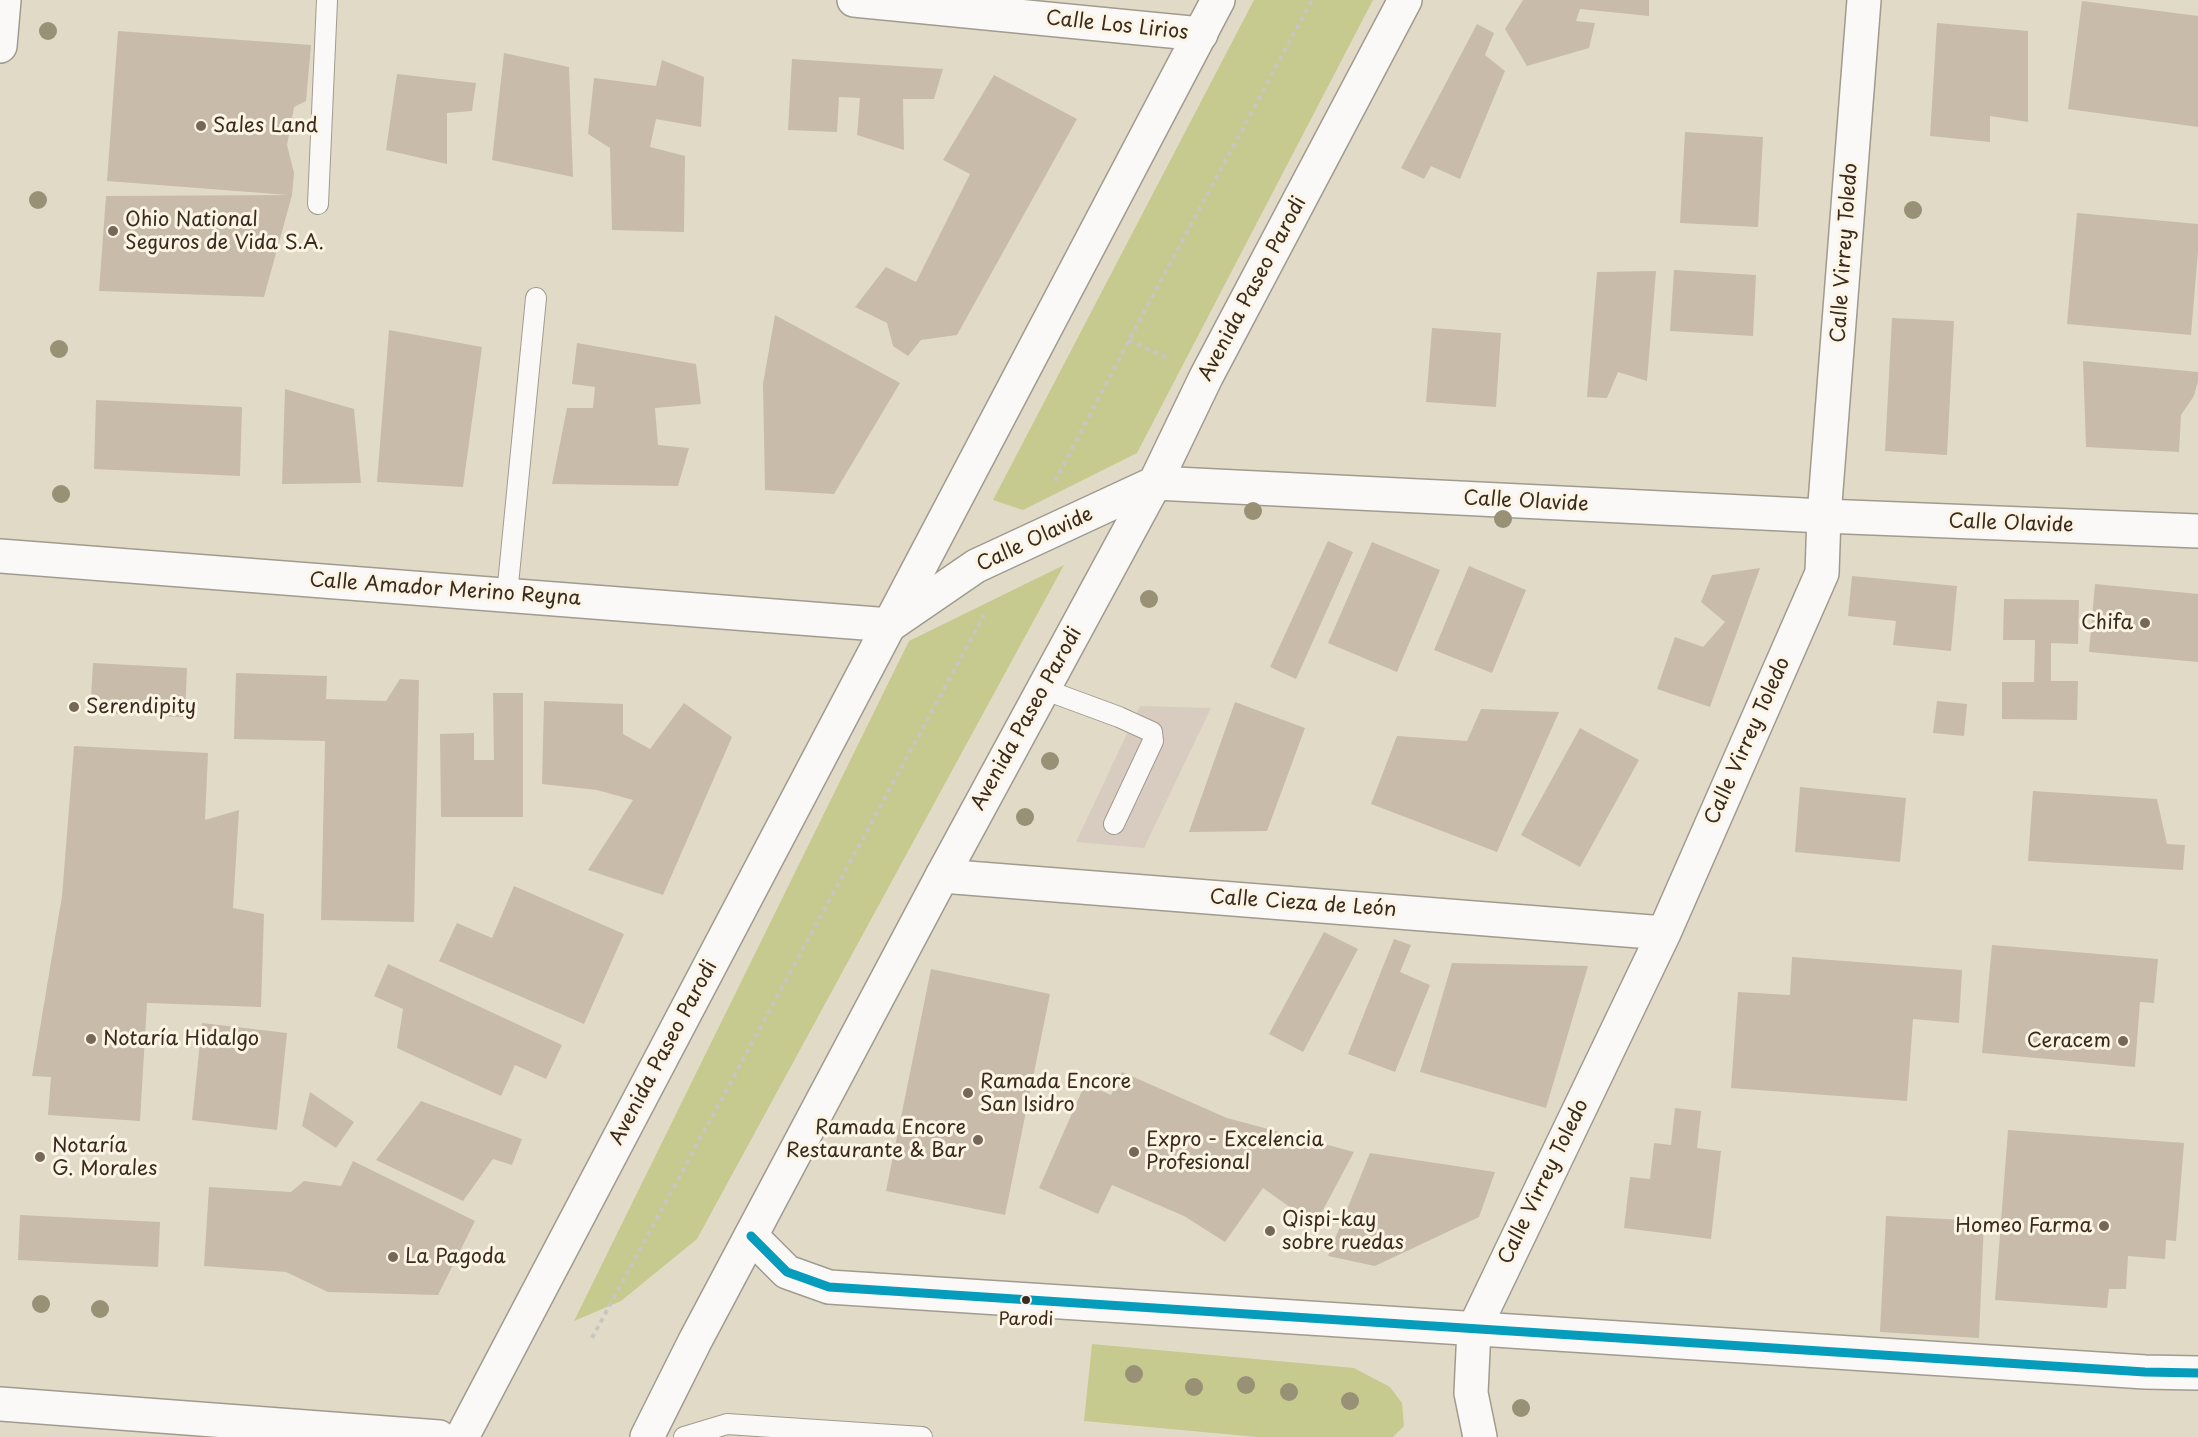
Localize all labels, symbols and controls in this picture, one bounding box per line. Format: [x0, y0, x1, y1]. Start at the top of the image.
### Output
street label: Calle Los Lirios [1045, 7, 1189, 45]
place label: Sales Land [213, 114, 318, 138]
marker: Sales Land [194, 119, 208, 133]
street label: Calle Virrey Toledo [1827, 162, 1863, 344]
street label: Avenida Paseo Parodi [1194, 193, 1312, 385]
place label: Ohio National Seguros de Vida S.A. [125, 208, 324, 255]
marker: Ohio National Seguros de Vida S.A. [106, 224, 120, 238]
street label: Calle Olavide [1463, 487, 1589, 517]
street label: Calle Olavide [973, 503, 1097, 577]
street label: Calle Olavide [1948, 510, 2074, 538]
street label: Calle Amador Merino Reyna [308, 569, 582, 611]
place label: Chifa [2081, 611, 2133, 635]
marker: Chifa [2138, 616, 2152, 630]
street label: Avenida Paseo Parodi [967, 623, 1087, 815]
street label: Calle Virrey Toledo [1700, 654, 1796, 828]
place label: Serendipity [86, 695, 196, 719]
marker: Serendipity [67, 700, 81, 714]
street label: Calle Cieza de León [1209, 886, 1397, 922]
street label: Avenida Paseo Parodi [605, 957, 723, 1149]
place label: Notaría Hidalgo [103, 1027, 259, 1051]
place label: Ceracem [2027, 1029, 2111, 1053]
marker: Notaría Hidalgo [84, 1032, 98, 1046]
marker: Ceracem [2116, 1034, 2130, 1048]
place label: Ramada Encore San Isidro [980, 1070, 1131, 1117]
marker: Ramada Encore San Isidro [961, 1086, 975, 1100]
street label: Calle Virrey Toledo [1494, 1096, 1594, 1268]
place label: Ramada Encore Restaurante & Bar [786, 1116, 966, 1163]
place label: Expro - Excelencia Profesional [1146, 1128, 1324, 1175]
marker: Ramada Encore Restaurante & Bar [971, 1133, 985, 1147]
place label: Notaría G. Morales [52, 1134, 157, 1181]
marker: Expro - Excelencia Profesional [1127, 1145, 1141, 1159]
marker: Notaría G. Morales [33, 1150, 47, 1164]
place label: Qispi-kay sobre ruedas [1282, 1208, 1404, 1255]
place label: Homeo Farma [1955, 1214, 2092, 1238]
marker: Homeo Farma [2097, 1219, 2111, 1233]
marker: Qispi-kay sobre ruedas [1263, 1224, 1277, 1238]
place label: La Pagoda [405, 1245, 506, 1269]
marker: La Pagoda [386, 1250, 400, 1264]
marker: Parodi [1020, 1294, 1032, 1306]
place label: Parodi [998, 1309, 1054, 1331]

